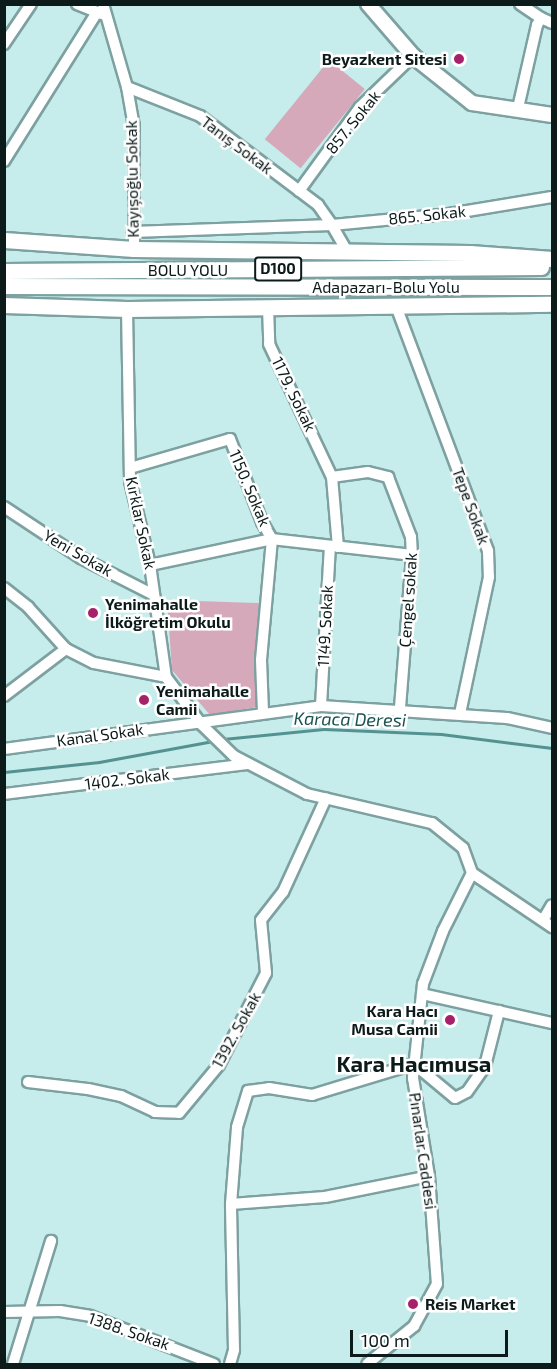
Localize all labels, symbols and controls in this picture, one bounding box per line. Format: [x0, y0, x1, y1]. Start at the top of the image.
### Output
place label: Beyazkent Sitesi [322, 49, 447, 69]
marker: Beyazkent Sitesi [452, 52, 466, 66]
street label: 857. Sokak [322, 86, 384, 158]
street label: Tanış Sokak [197, 112, 277, 178]
street label: Kayışoğlu Sokak [121, 120, 143, 238]
street label: 865. Sokak [387, 201, 467, 229]
road number: D100 [254, 257, 302, 281]
street label: BOLU YOLU [148, 260, 228, 280]
street label: Adapazarı-Bolu Yolu [312, 277, 460, 297]
street label: 1179. Sokak [268, 354, 320, 434]
street label: 1150. Sokak [225, 447, 275, 529]
street label: Tepe Sokak [448, 465, 494, 547]
street label: Kırklar Sokak [122, 475, 160, 571]
street label: Yeni Sokak [40, 526, 116, 580]
street label: Çengel sokak [395, 552, 421, 648]
street label: 1149. Sokak [313, 585, 337, 667]
place label: Yenimahalle İlköğretim Okulu [105, 594, 231, 632]
marker: Yenimahalle İlköğretim Okulu [86, 606, 100, 620]
place label: Yenimahalle Camii [156, 681, 249, 719]
marker: Yenimahalle Camii [137, 693, 151, 707]
water label: Karaca Deresi [293, 707, 407, 731]
street label: Kanal Sokak [55, 719, 145, 751]
street label: 1402. Sokak [84, 764, 170, 794]
street label: 1392. Sokak [207, 989, 265, 1071]
place label: Kara Hacı Musa Camii [351, 1001, 438, 1039]
marker: Kara Hacı Musa Camii [443, 1013, 457, 1027]
district label: Kara Hacımusa [337, 1051, 491, 1077]
street label: Pınarlar Caddesi [405, 1091, 441, 1211]
place label: Reis Market [425, 1294, 515, 1314]
marker: Reis Market [406, 1297, 420, 1311]
street label: 1388. Sokak [86, 1308, 172, 1354]
scale bar [353, 1318, 510, 1356]
text: 100 m [361, 1329, 410, 1351]

